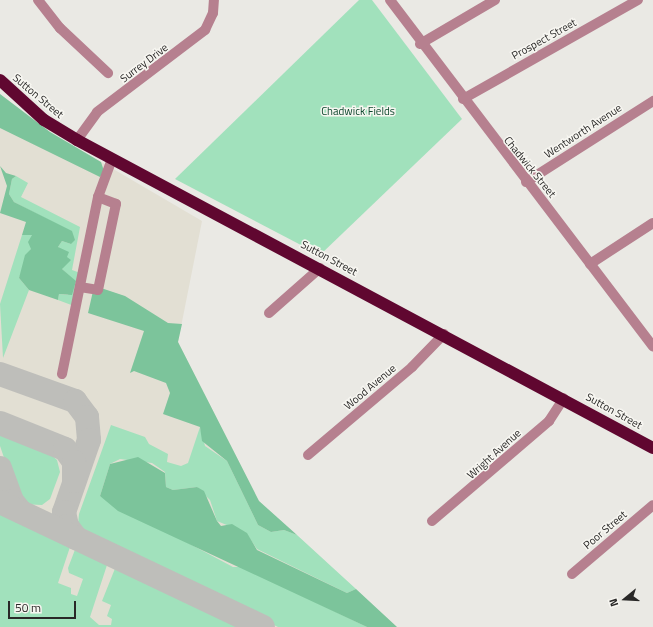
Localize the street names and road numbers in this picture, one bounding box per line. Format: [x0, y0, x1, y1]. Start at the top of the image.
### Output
street label: Prospect Street [509, 16, 579, 62]
street label: Surrey Drive [117, 41, 171, 85]
street label: Sutton Street [10, 71, 66, 121]
street label: Wentworth Avenue [542, 101, 624, 161]
street label: Chadwick Street [501, 134, 559, 200]
street label: Sutton Street [299, 238, 359, 278]
street label: Wood Avenue [341, 361, 399, 413]
street label: Sutton Street [584, 390, 644, 432]
street label: Wright Avenue [464, 426, 524, 482]
street label: Poor Street [581, 508, 629, 552]

